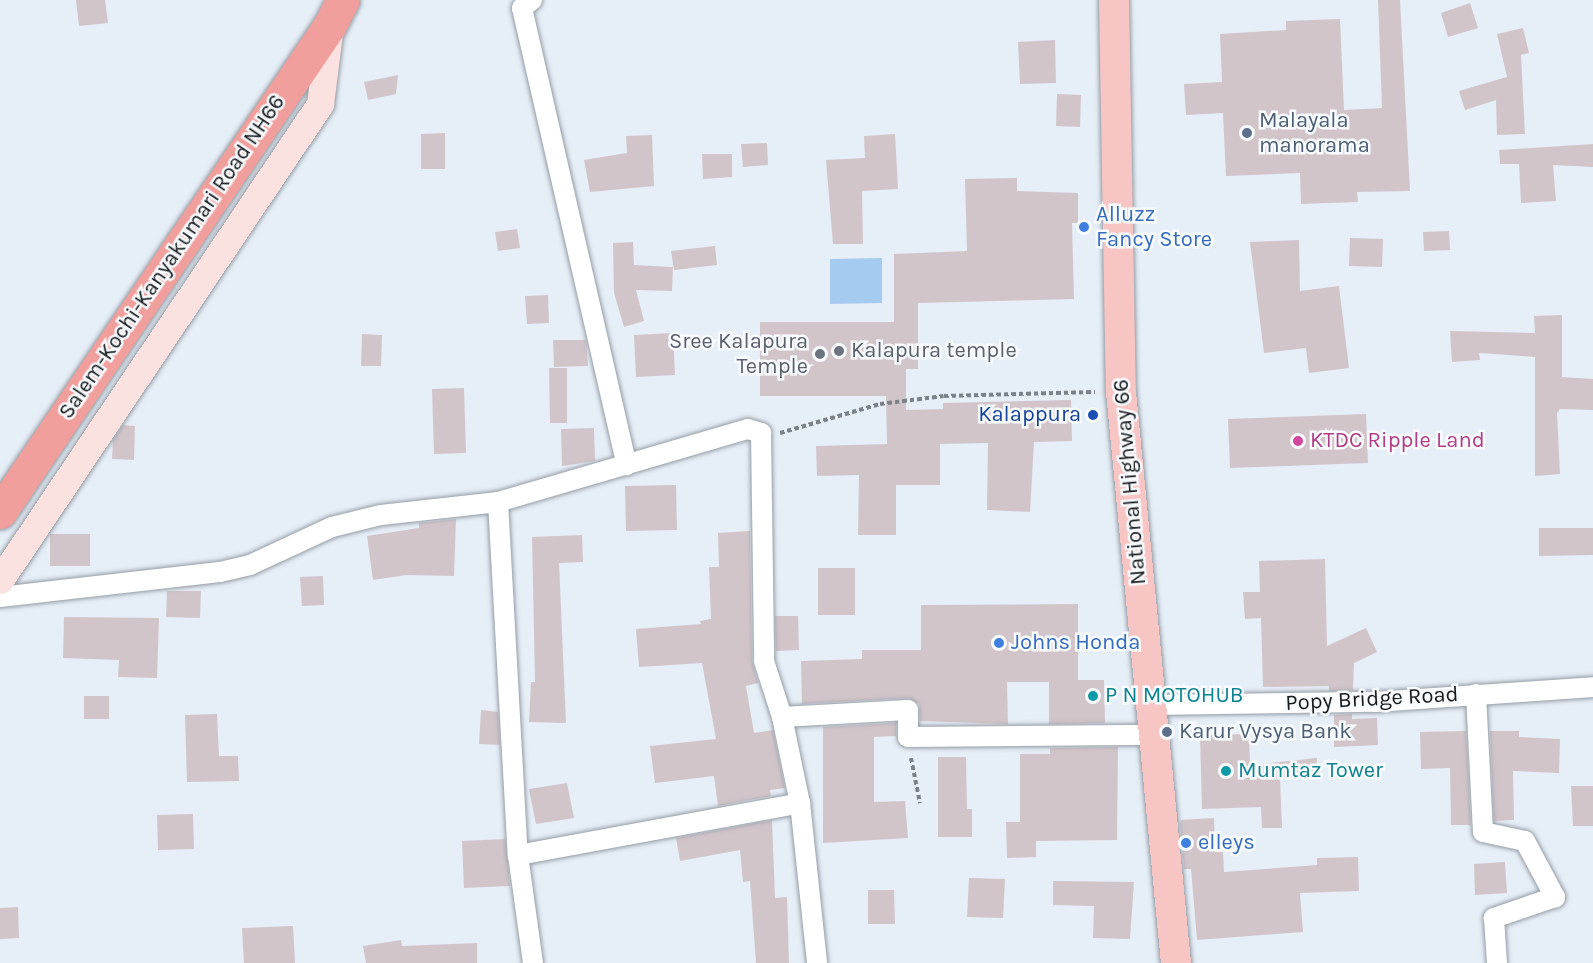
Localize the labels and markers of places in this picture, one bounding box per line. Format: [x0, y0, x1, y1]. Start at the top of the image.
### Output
place label: Malayala manorama [1259, 107, 1370, 158]
marker: Malayala manorama [1240, 126, 1254, 140]
place label: Alluzz Fancy Store [1096, 201, 1212, 252]
marker: Alluzz Fancy Store [1077, 220, 1091, 234]
place label: Sree Kalapura Temple [669, 328, 808, 380]
place label: Kalapura temple [851, 338, 1017, 364]
marker: Kalapura temple [832, 344, 846, 358]
marker: Sree Kalapura Temple [813, 347, 827, 361]
place label: Kalappura [978, 402, 1081, 428]
marker: Kalappura [1086, 408, 1100, 422]
place label: KTDC Ripple Land [1310, 428, 1485, 454]
marker: KTDC Ripple Land [1291, 434, 1305, 448]
place label: Johns Honda [1011, 630, 1140, 656]
marker: Johns Honda [992, 636, 1006, 650]
place label: P N MOTOHUB [1105, 683, 1243, 709]
marker: P N MOTOHUB [1086, 689, 1100, 703]
place label: Karur Vysya Bank [1179, 719, 1352, 745]
marker: Karur Vysya Bank [1160, 725, 1174, 739]
place label: Mumtaz Tower [1238, 758, 1383, 784]
marker: Mumtaz Tower [1219, 764, 1233, 778]
place label: elleys [1198, 830, 1255, 856]
marker: elleys [1179, 836, 1193, 850]

